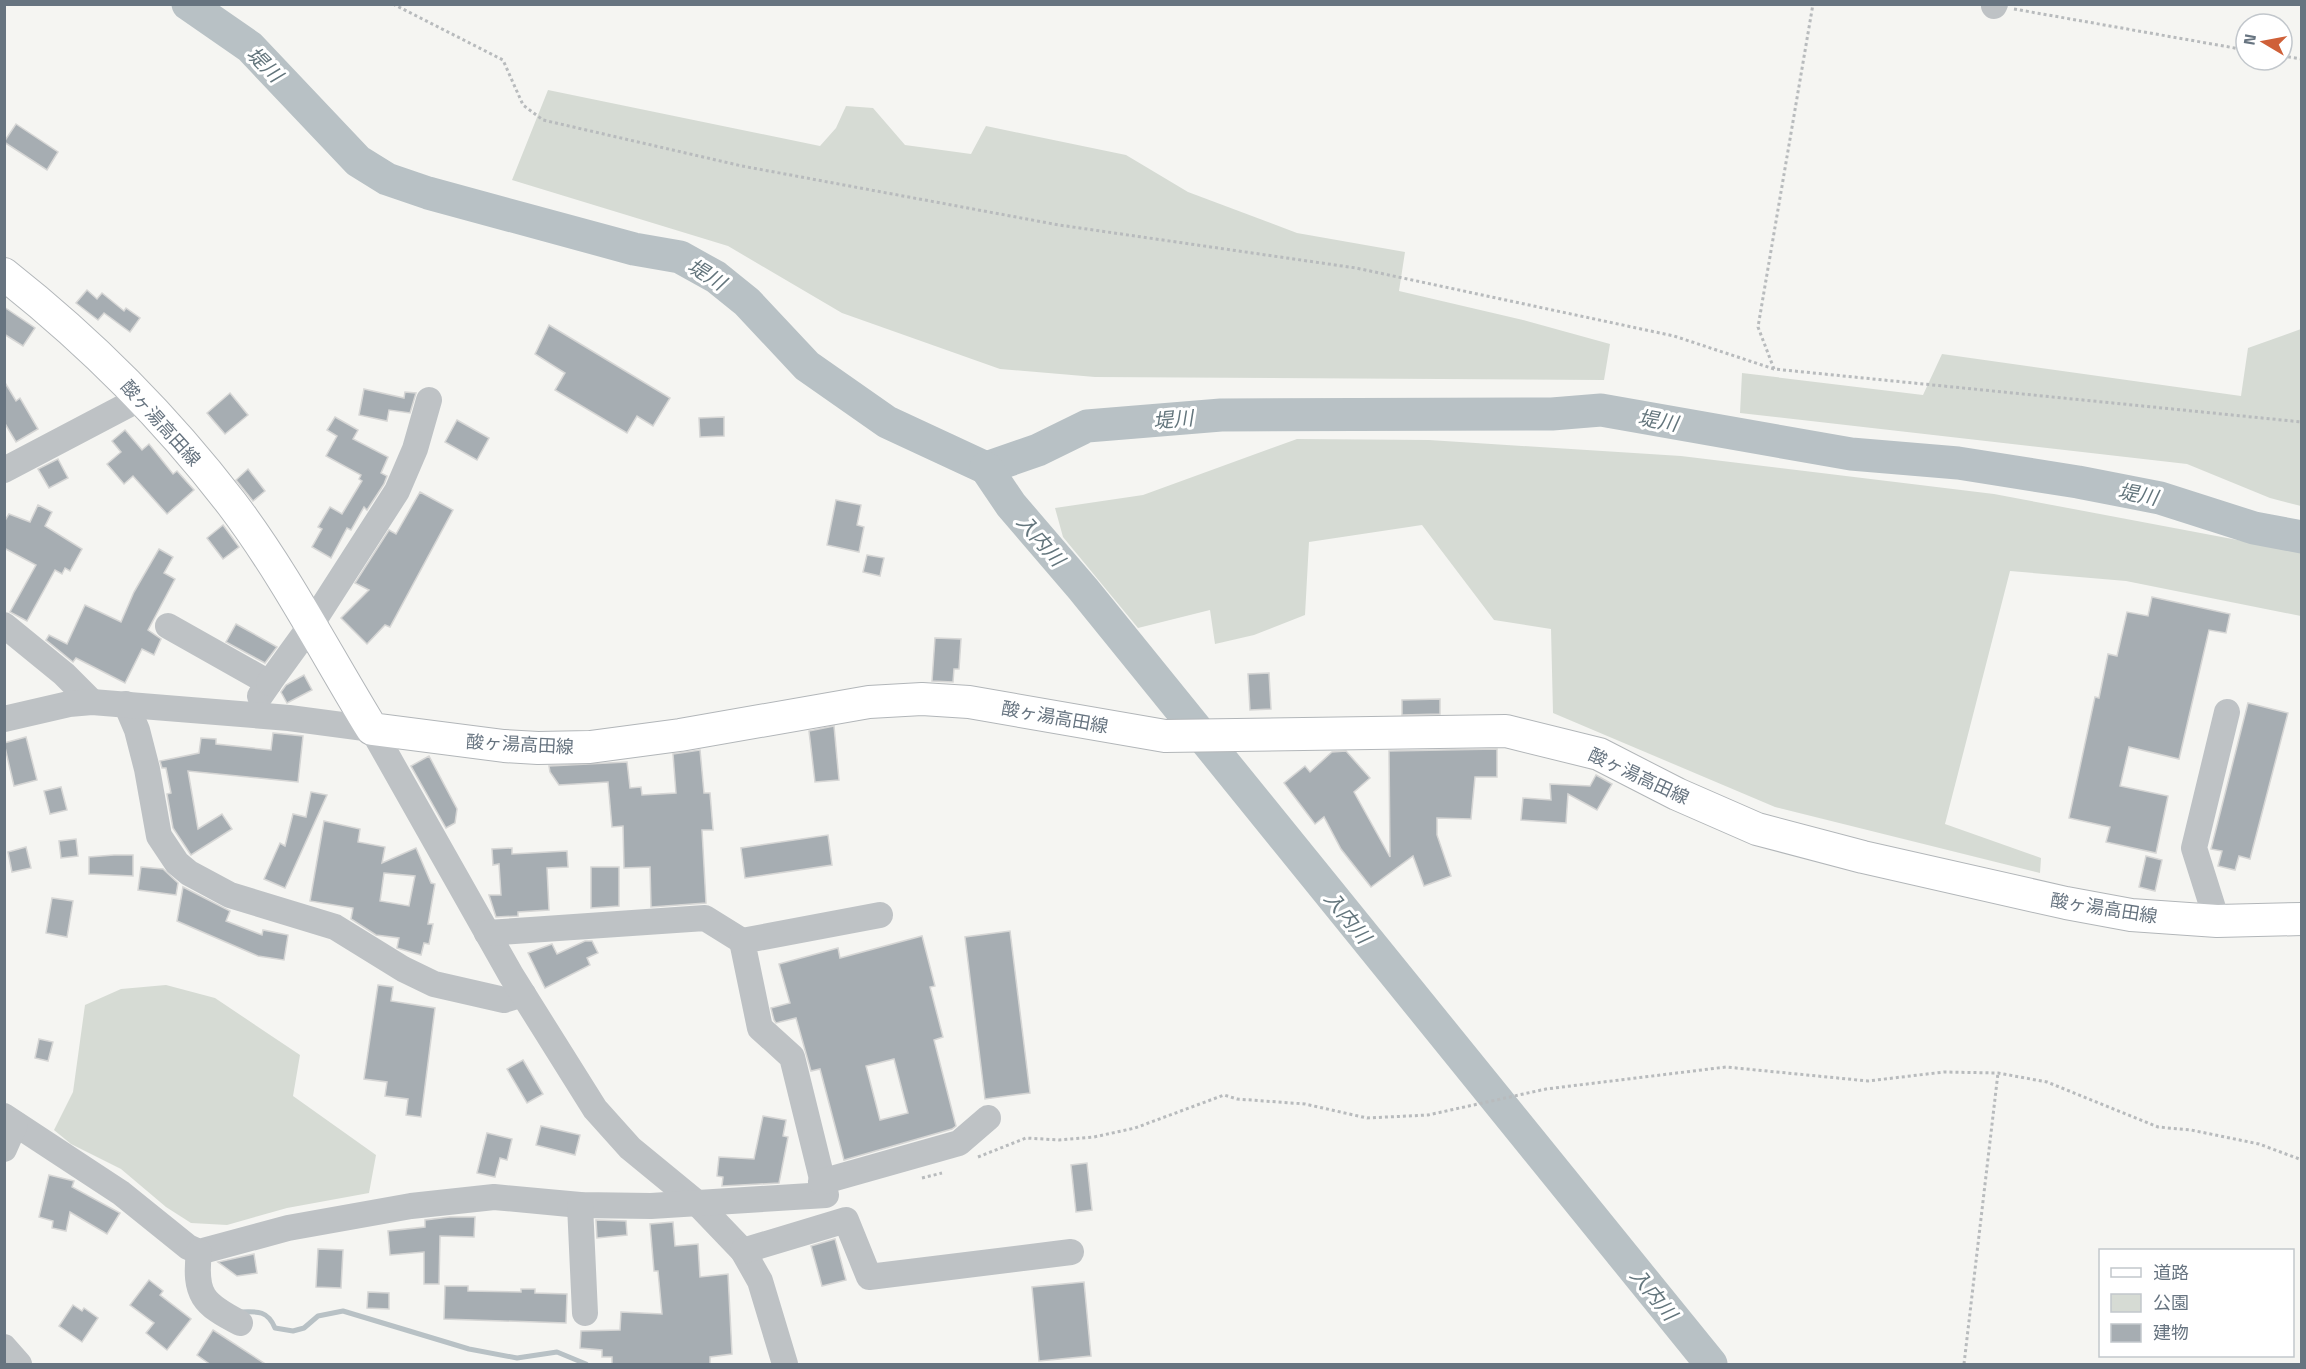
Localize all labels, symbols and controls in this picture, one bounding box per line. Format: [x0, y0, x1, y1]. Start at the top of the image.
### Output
north arrow [2234, 12, 2294, 72]
text: N [2236, 32, 2262, 47]
water label: 堤川 [240, 39, 292, 91]
water label: 堤川 [682, 250, 734, 299]
street label: 酸ヶ湯高田線 [115, 374, 207, 472]
water label: 堤川 [1636, 401, 1682, 439]
water label: 堤川 [1152, 402, 1196, 436]
water label: 堤川 [2115, 475, 2163, 513]
water label: 入内川 [1010, 507, 1074, 574]
street label: 酸ヶ湯高田線 [999, 694, 1111, 740]
street label: 酸ヶ湯高田線 [465, 728, 575, 760]
street label: 酸ヶ湯高田線 [1584, 741, 1694, 811]
water label: 入内川 [1317, 884, 1380, 952]
street label: 酸ヶ湯高田線 [2049, 886, 2159, 930]
legend [2099, 1249, 2294, 1357]
text: 道路 [2153, 1259, 2189, 1286]
water label: 入内川 [1623, 1261, 1686, 1329]
text: 公園 [2153, 1289, 2189, 1316]
text: 建物 [2153, 1319, 2189, 1346]

